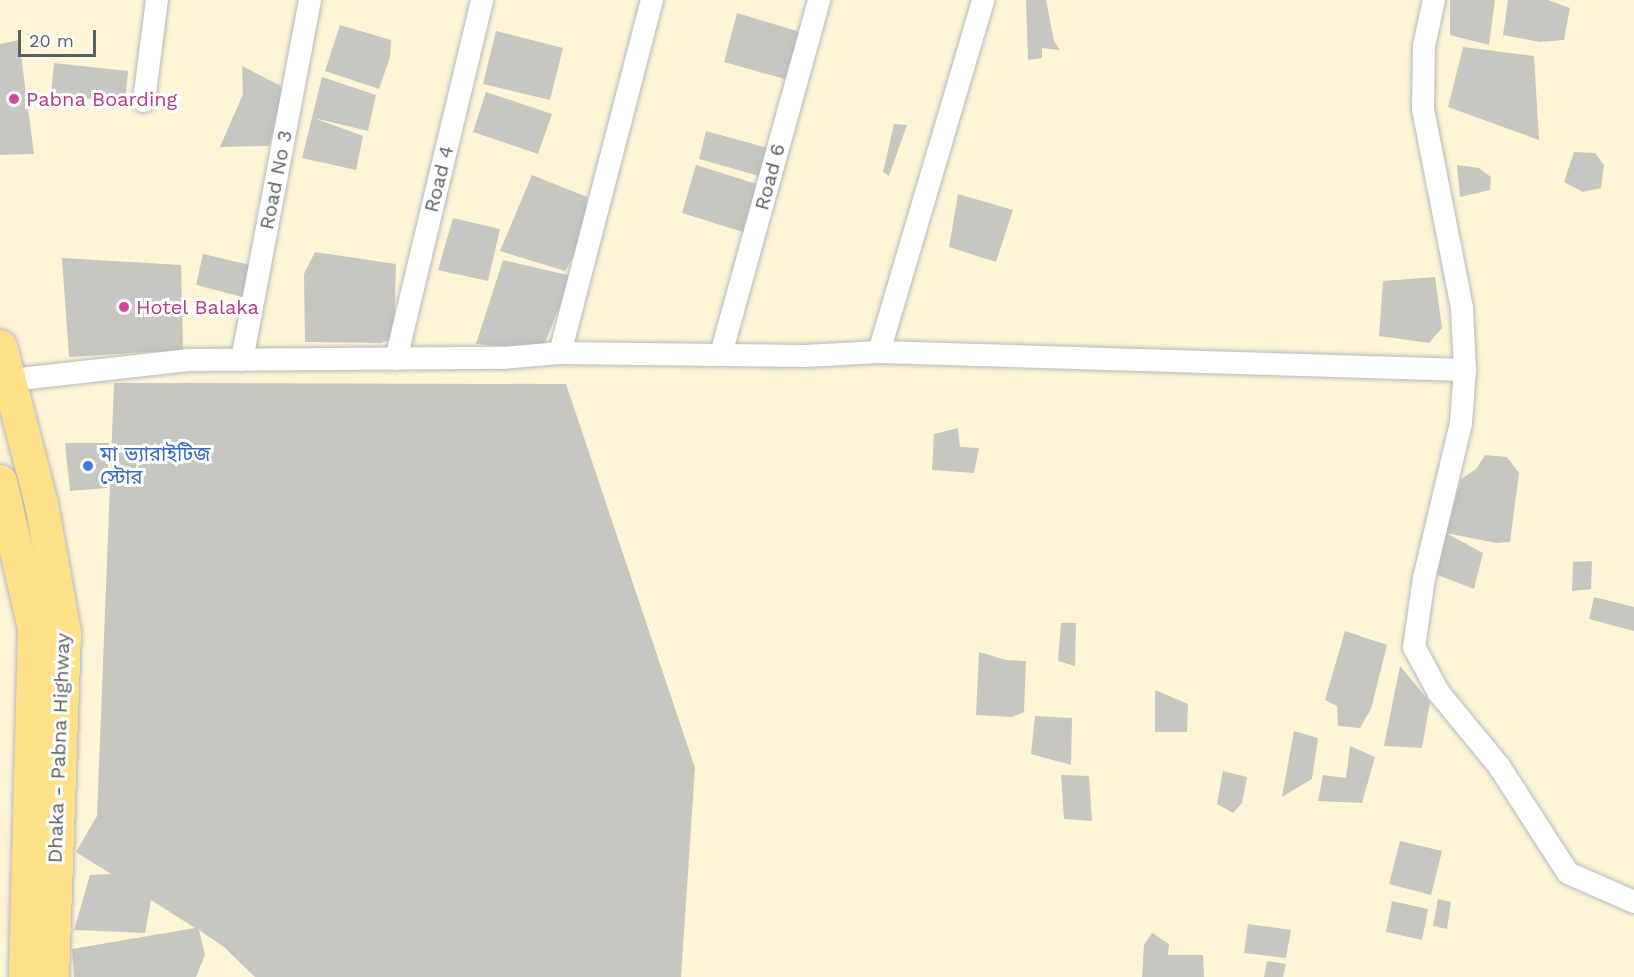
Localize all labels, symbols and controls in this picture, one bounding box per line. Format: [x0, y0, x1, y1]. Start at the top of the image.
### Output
scale bar [21, 18, 99, 56]
text: 20 m [29, 30, 74, 51]
place label: Pabna Boarding [26, 87, 178, 111]
marker: Pabna Boarding [7, 92, 21, 106]
street label: Road No 3 [255, 128, 297, 232]
street label: Road 6 [750, 141, 790, 213]
street label: Road 4 [419, 143, 459, 215]
place label: Hotel Balaka [136, 295, 259, 319]
marker: Hotel Balaka [117, 300, 131, 314]
place label: মা ভ‍্যারাইটিজ স্টোর [100, 442, 211, 489]
marker: মা ভ‍্যারাইটিজ স্টোর [81, 459, 95, 473]
street label: Dhaka - Pabna Highway [43, 632, 75, 864]

